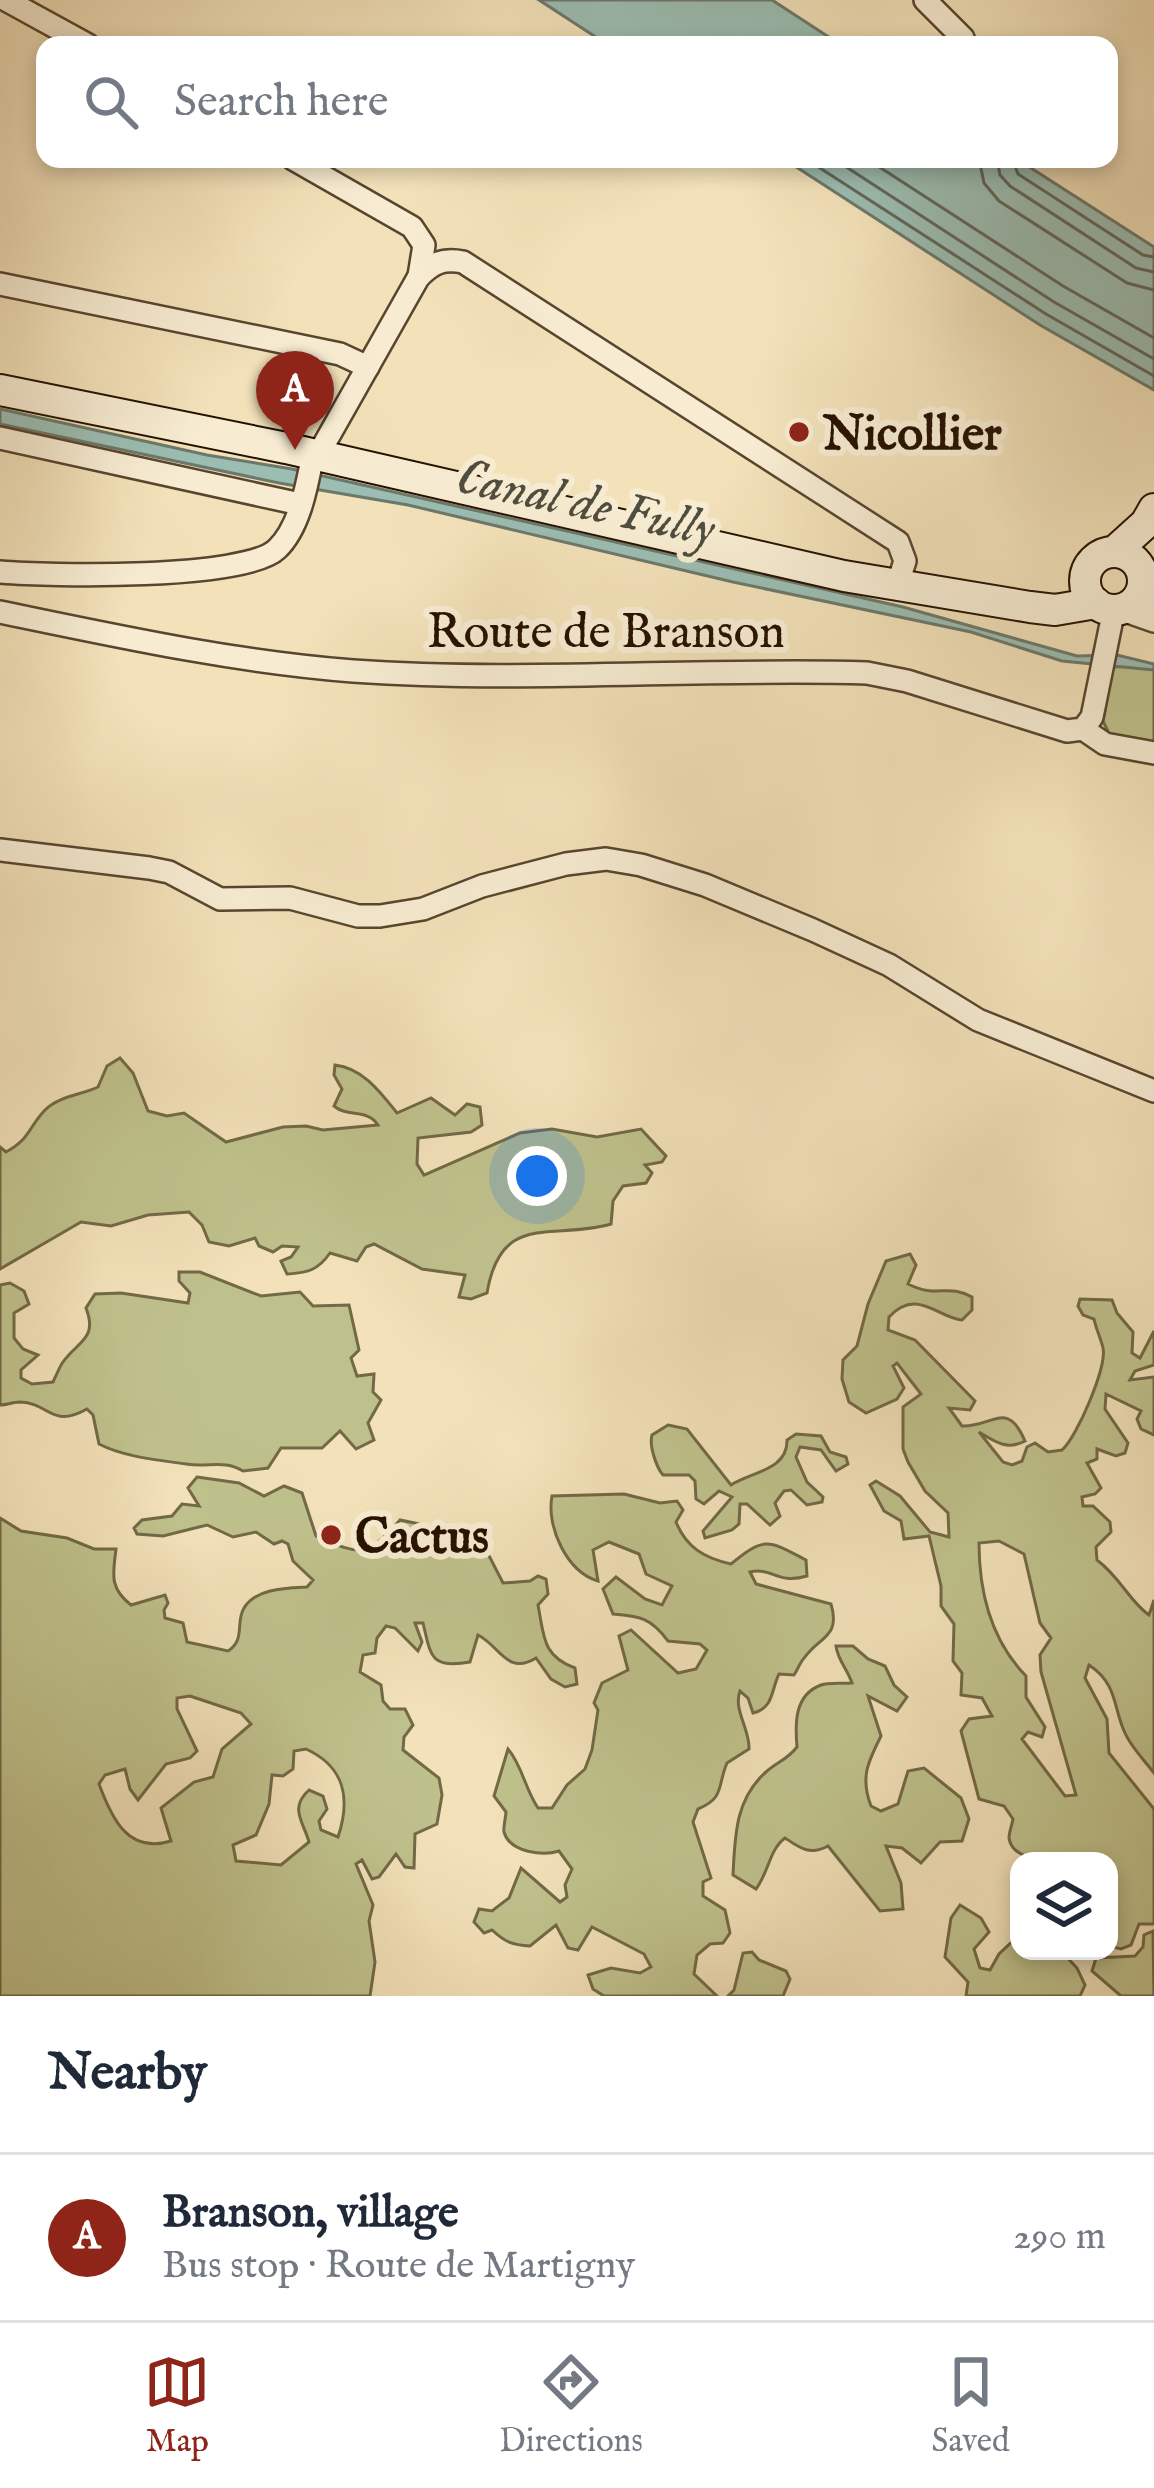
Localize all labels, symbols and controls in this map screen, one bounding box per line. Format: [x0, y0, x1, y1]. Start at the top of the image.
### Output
search box [36, 36, 1118, 168]
icon: search [78, 69, 144, 135]
text: Search here [174, 74, 388, 131]
pin: A [256, 351, 334, 450]
place label: Nicollier [822, 406, 1002, 466]
marker: Nicollier [786, 419, 812, 445]
water label: Canal de Fully [450, 446, 721, 565]
street label: Route de Branson [427, 604, 785, 664]
your location [507, 1146, 567, 1206]
place label: Cactus [355, 1509, 489, 1569]
marker: Cactus [318, 1522, 344, 1548]
map controls [1010, 1852, 1118, 1960]
button: layers [1010, 1852, 1118, 1960]
text: Nearby [48, 2042, 207, 2107]
text: Branson, village [162, 2185, 459, 2242]
text: A [74, 2213, 100, 2262]
text: 290 m [1013, 2213, 1106, 2262]
text: Bus stop · Route de Martigny [162, 2242, 635, 2291]
tab: Map [144, 2349, 210, 2463]
tab: Directions [499, 2349, 643, 2463]
tab: Saved [932, 2349, 1010, 2463]

